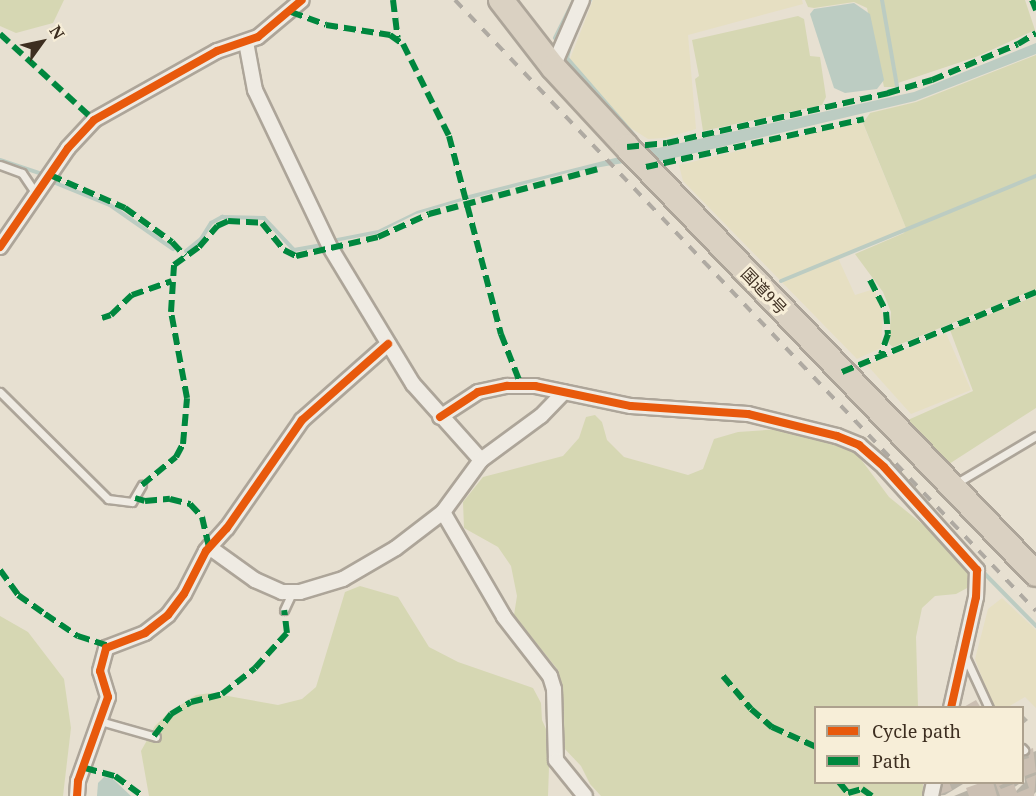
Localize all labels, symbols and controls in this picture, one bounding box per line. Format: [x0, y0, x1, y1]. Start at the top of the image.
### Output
north arrow [12, 12, 72, 72]
text: N [44, 21, 70, 43]
street label: 国道9号 [737, 264, 791, 318]
legend [814, 706, 1024, 784]
text: Cycle path [872, 719, 961, 743]
text: Path [872, 749, 911, 773]

